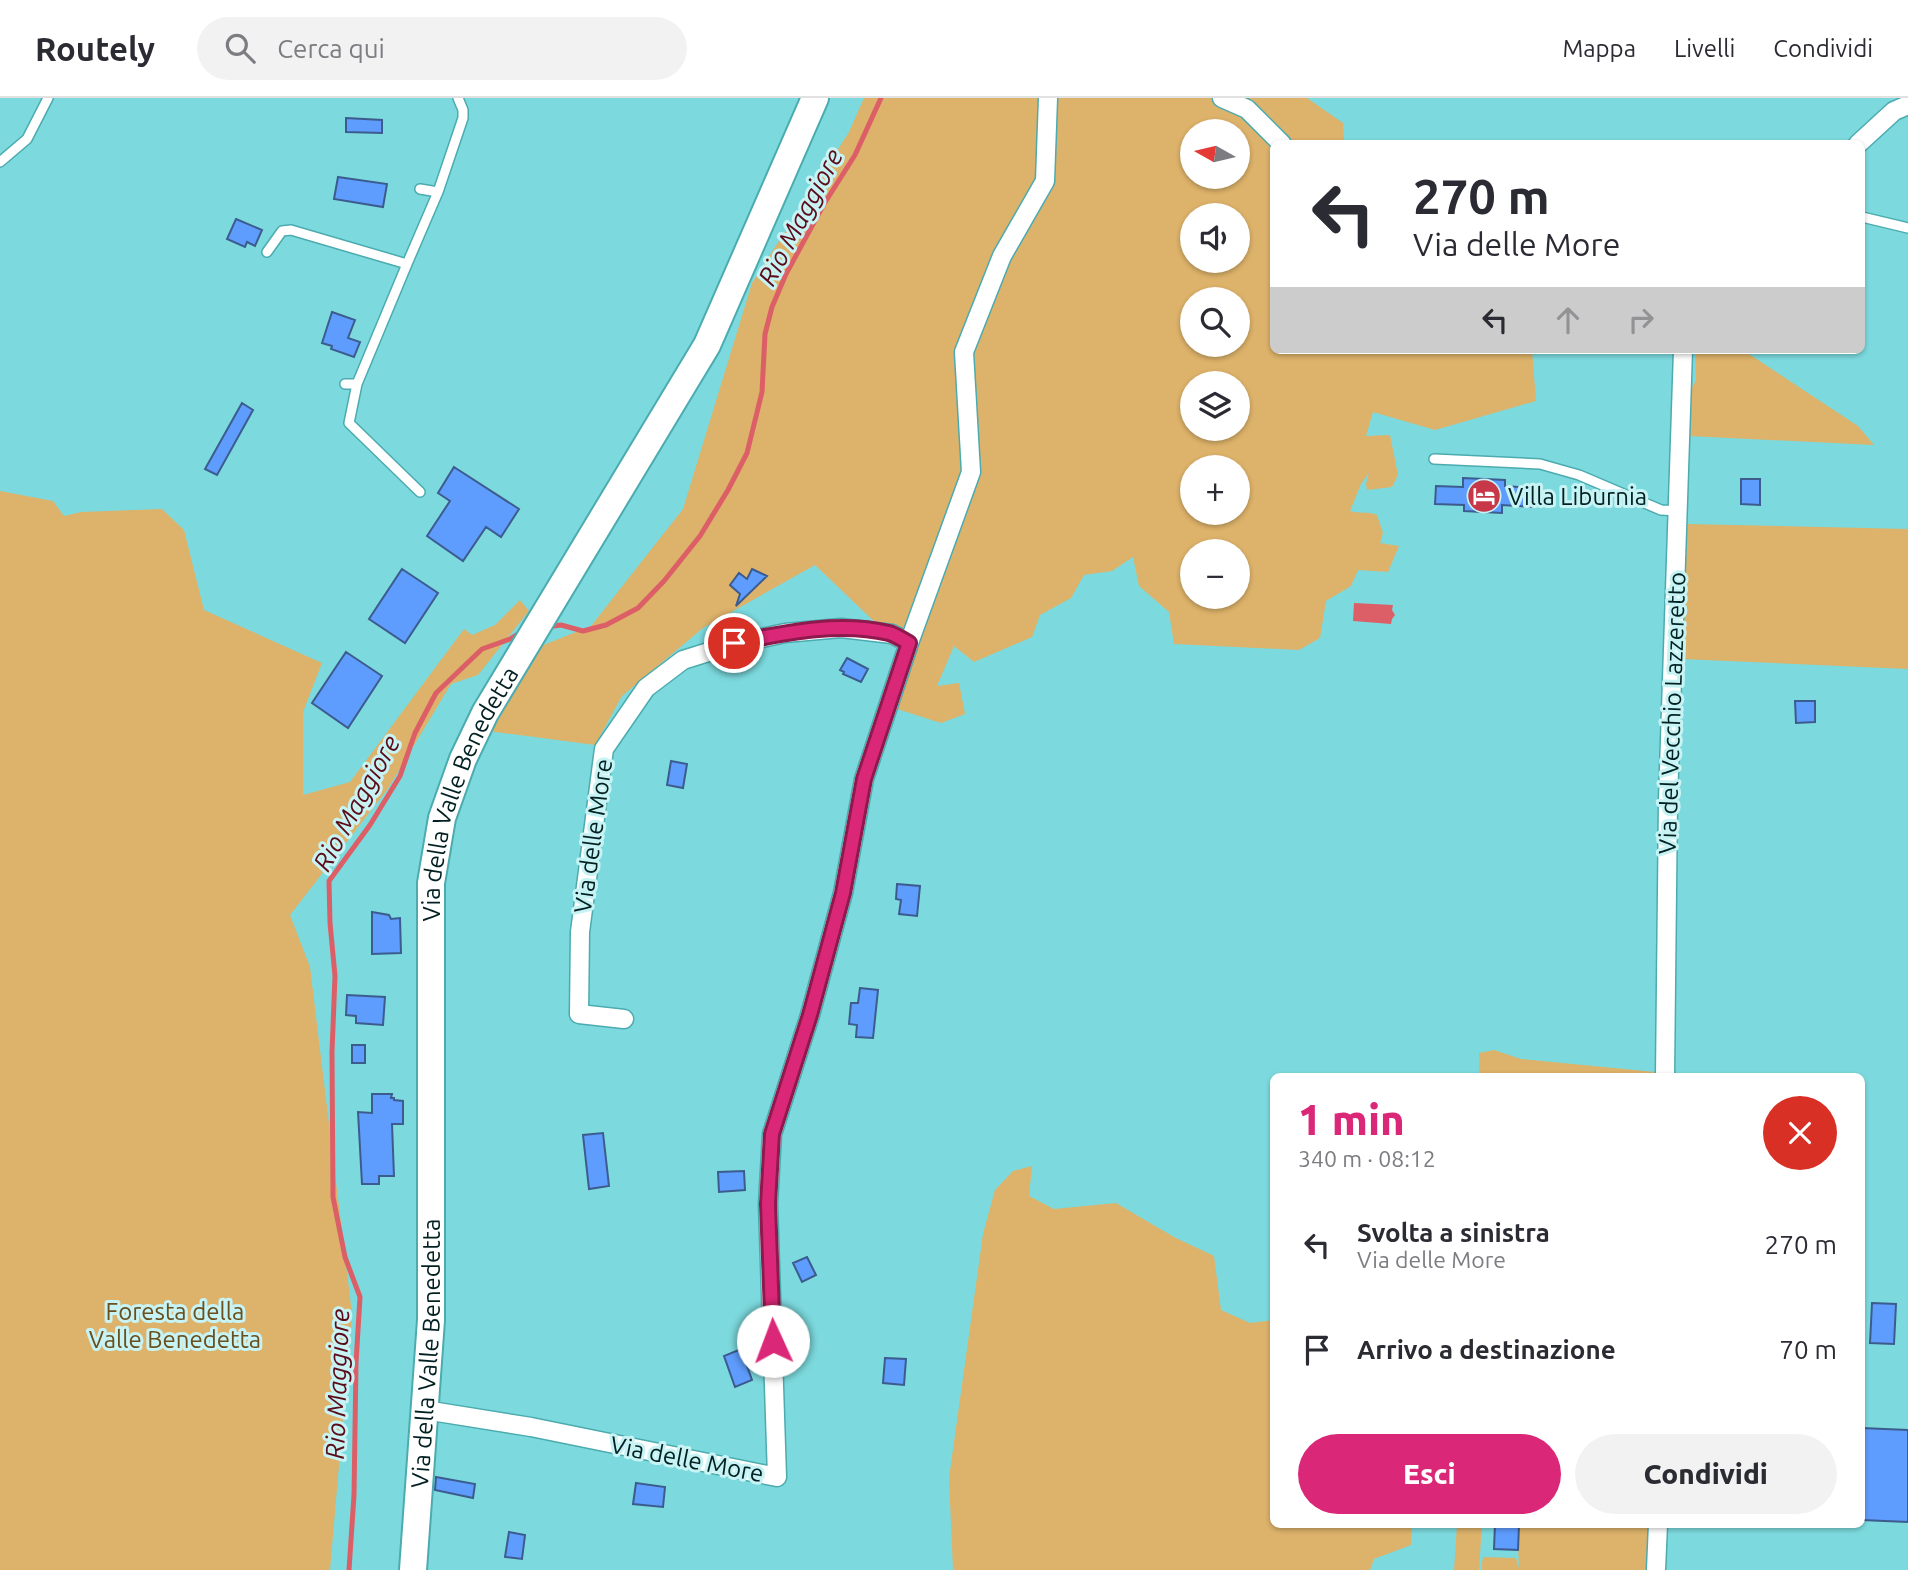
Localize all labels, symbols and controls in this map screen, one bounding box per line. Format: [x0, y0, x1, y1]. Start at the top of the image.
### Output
search box [197, 17, 687, 80]
icon: search [221, 29, 259, 67]
text: Routely [35, 30, 155, 67]
text: Cerca qui [277, 34, 385, 63]
text: Mappa [1562, 35, 1636, 62]
text: Livelli [1674, 35, 1735, 62]
text: Condividi [1773, 35, 1873, 62]
north arrow [1180, 119, 1250, 189]
map controls [1180, 119, 1250, 609]
water label: Rio Maggiore [752, 144, 848, 290]
icon: left [1298, 168, 1389, 259]
text: 270 m [1413, 168, 1550, 223]
button: sound [1180, 203, 1250, 273]
text: Via delle More [1413, 226, 1620, 262]
button: search [1180, 287, 1250, 357]
icon: left [1476, 301, 1514, 339]
icon: ahead [1549, 301, 1587, 339]
icon: right [1622, 301, 1660, 339]
button: layers [1180, 371, 1250, 441]
button: + [1180, 455, 1250, 525]
hotel icon: Villa Liburnia [1465, 477, 1503, 515]
place label: Villa Liburnia [1508, 483, 1647, 510]
button: − [1180, 539, 1250, 609]
street label: Via del Vecchio Lazzeretto [1654, 571, 1690, 855]
pin [704, 613, 764, 673]
icon: arrive [715, 624, 753, 662]
street label: Via della Valle Benedetta [418, 662, 523, 922]
water label: Rio Maggiore [307, 730, 405, 876]
street label: Via delle More [569, 757, 617, 915]
text: 1 min [1298, 1096, 1405, 1143]
button: close [1763, 1096, 1837, 1170]
text: 340 m · 08:12 [1298, 1146, 1436, 1171]
text: Svolta a sinistra [1357, 1218, 1550, 1247]
street label: Via della Valle Benedetta [405, 1219, 445, 1489]
icon: left [1298, 1226, 1336, 1264]
text: 270 m [1765, 1230, 1837, 1259]
text: Via delle More [1357, 1247, 1506, 1272]
park label: Foresta della Valle Benedetta [89, 1298, 261, 1353]
position arrow [736, 1304, 810, 1378]
water label: Rio Maggiore [320, 1308, 354, 1460]
icon: arrive [1298, 1331, 1336, 1369]
text: Arrivo a destinazione [1357, 1335, 1616, 1364]
text: 70 m [1779, 1335, 1837, 1364]
street label: Via delle More [608, 1431, 766, 1487]
button: Esci [1298, 1434, 1561, 1514]
button: Condividi [1575, 1434, 1837, 1514]

